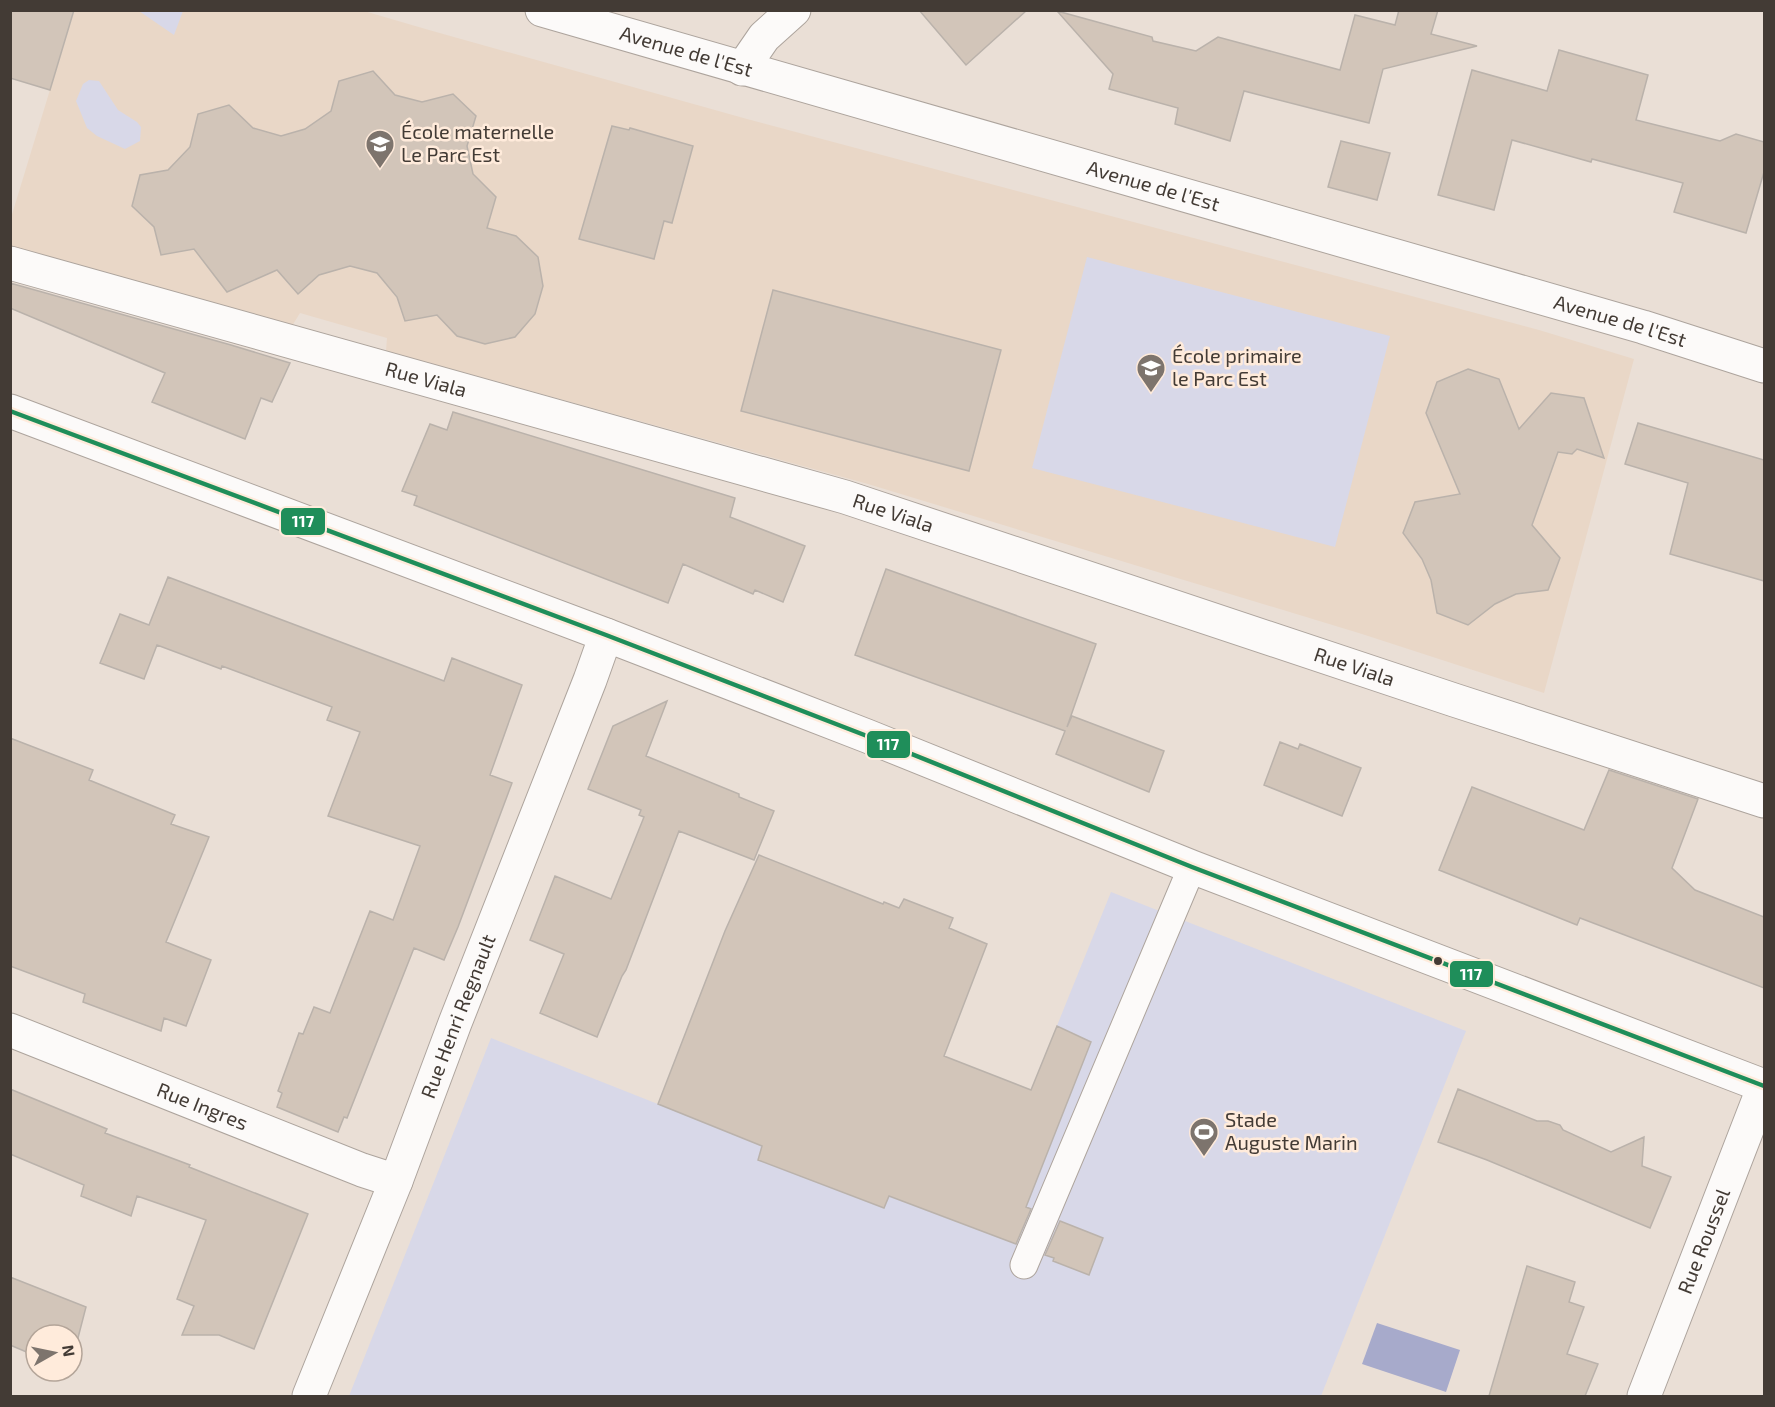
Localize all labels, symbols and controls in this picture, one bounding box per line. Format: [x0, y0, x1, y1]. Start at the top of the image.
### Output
street label: Avenue de l'Est [617, 20, 756, 81]
place label: École maternelle Le Parc Est [401, 119, 554, 166]
school or university icon: École maternelle Le Parc Est [364, 128, 396, 170]
street label: Avenue de l'Est [1084, 155, 1223, 216]
street label: Avenue de l'Est [1551, 289, 1690, 351]
place label: École primaire le Parc Est [1172, 343, 1302, 390]
school or university icon: École primaire le Parc Est [1135, 352, 1167, 394]
street label: Rue Viala [383, 356, 470, 401]
street label: Rue Viala [850, 488, 937, 537]
line badge: 117 [280, 507, 326, 536]
text: 117 [292, 511, 315, 530]
street label: Rue Viala [1311, 641, 1398, 690]
line badge: 117 [866, 730, 911, 759]
text: 117 [877, 734, 900, 753]
street label: Rue Henri Regnault [415, 930, 500, 1101]
unlabelled marker [1432, 955, 1444, 967]
line badge: 117 [1449, 960, 1494, 988]
text: 117 [1460, 964, 1483, 983]
street label: Rue Ingres [154, 1077, 252, 1134]
place label: Stade Auguste Marin [1225, 1107, 1358, 1154]
sports icon: Stade Auguste Marin [1188, 1116, 1220, 1158]
street label: Rue Roussel [1672, 1185, 1734, 1297]
north arrow [24, 1323, 84, 1383]
text: N [59, 1343, 80, 1358]

